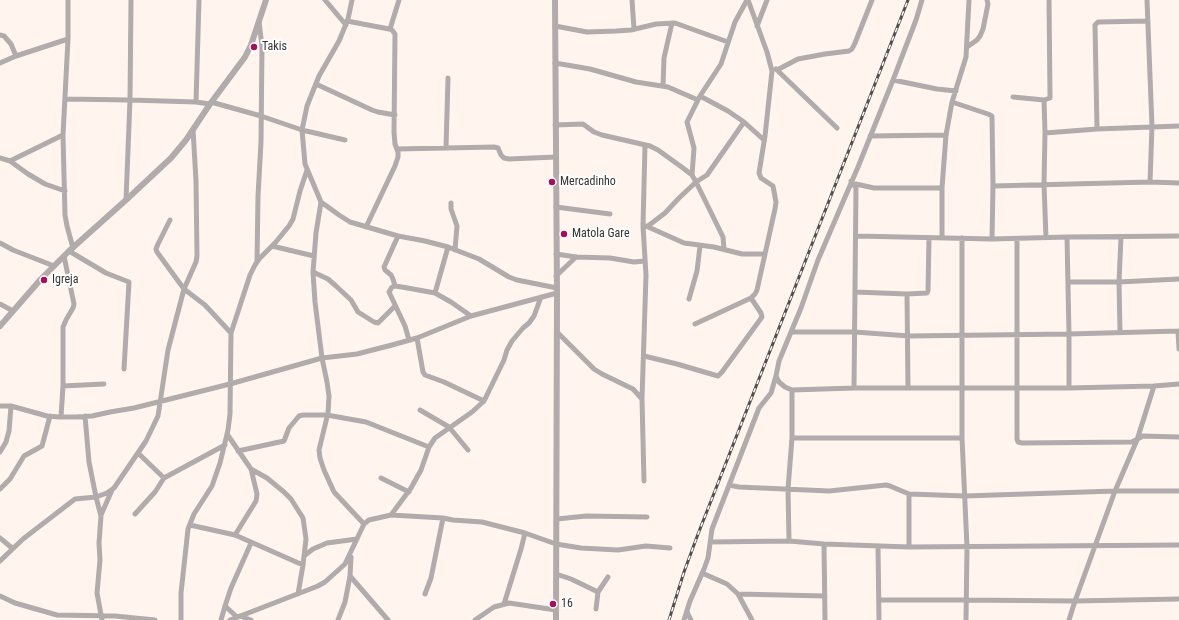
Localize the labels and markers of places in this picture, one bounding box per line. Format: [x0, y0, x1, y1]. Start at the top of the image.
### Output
place label: Takis [262, 40, 287, 54]
marker: Takis [249, 42, 259, 52]
place label: Mercadinho [560, 175, 616, 189]
marker: Mercadinho [547, 177, 557, 187]
place label: Matola Gare [572, 227, 630, 241]
marker: Matola Gare [559, 229, 569, 239]
place label: Igreja [52, 273, 79, 287]
marker: Igreja [39, 275, 49, 285]
place label: 16 [561, 597, 573, 611]
marker: 16 [548, 599, 558, 609]

